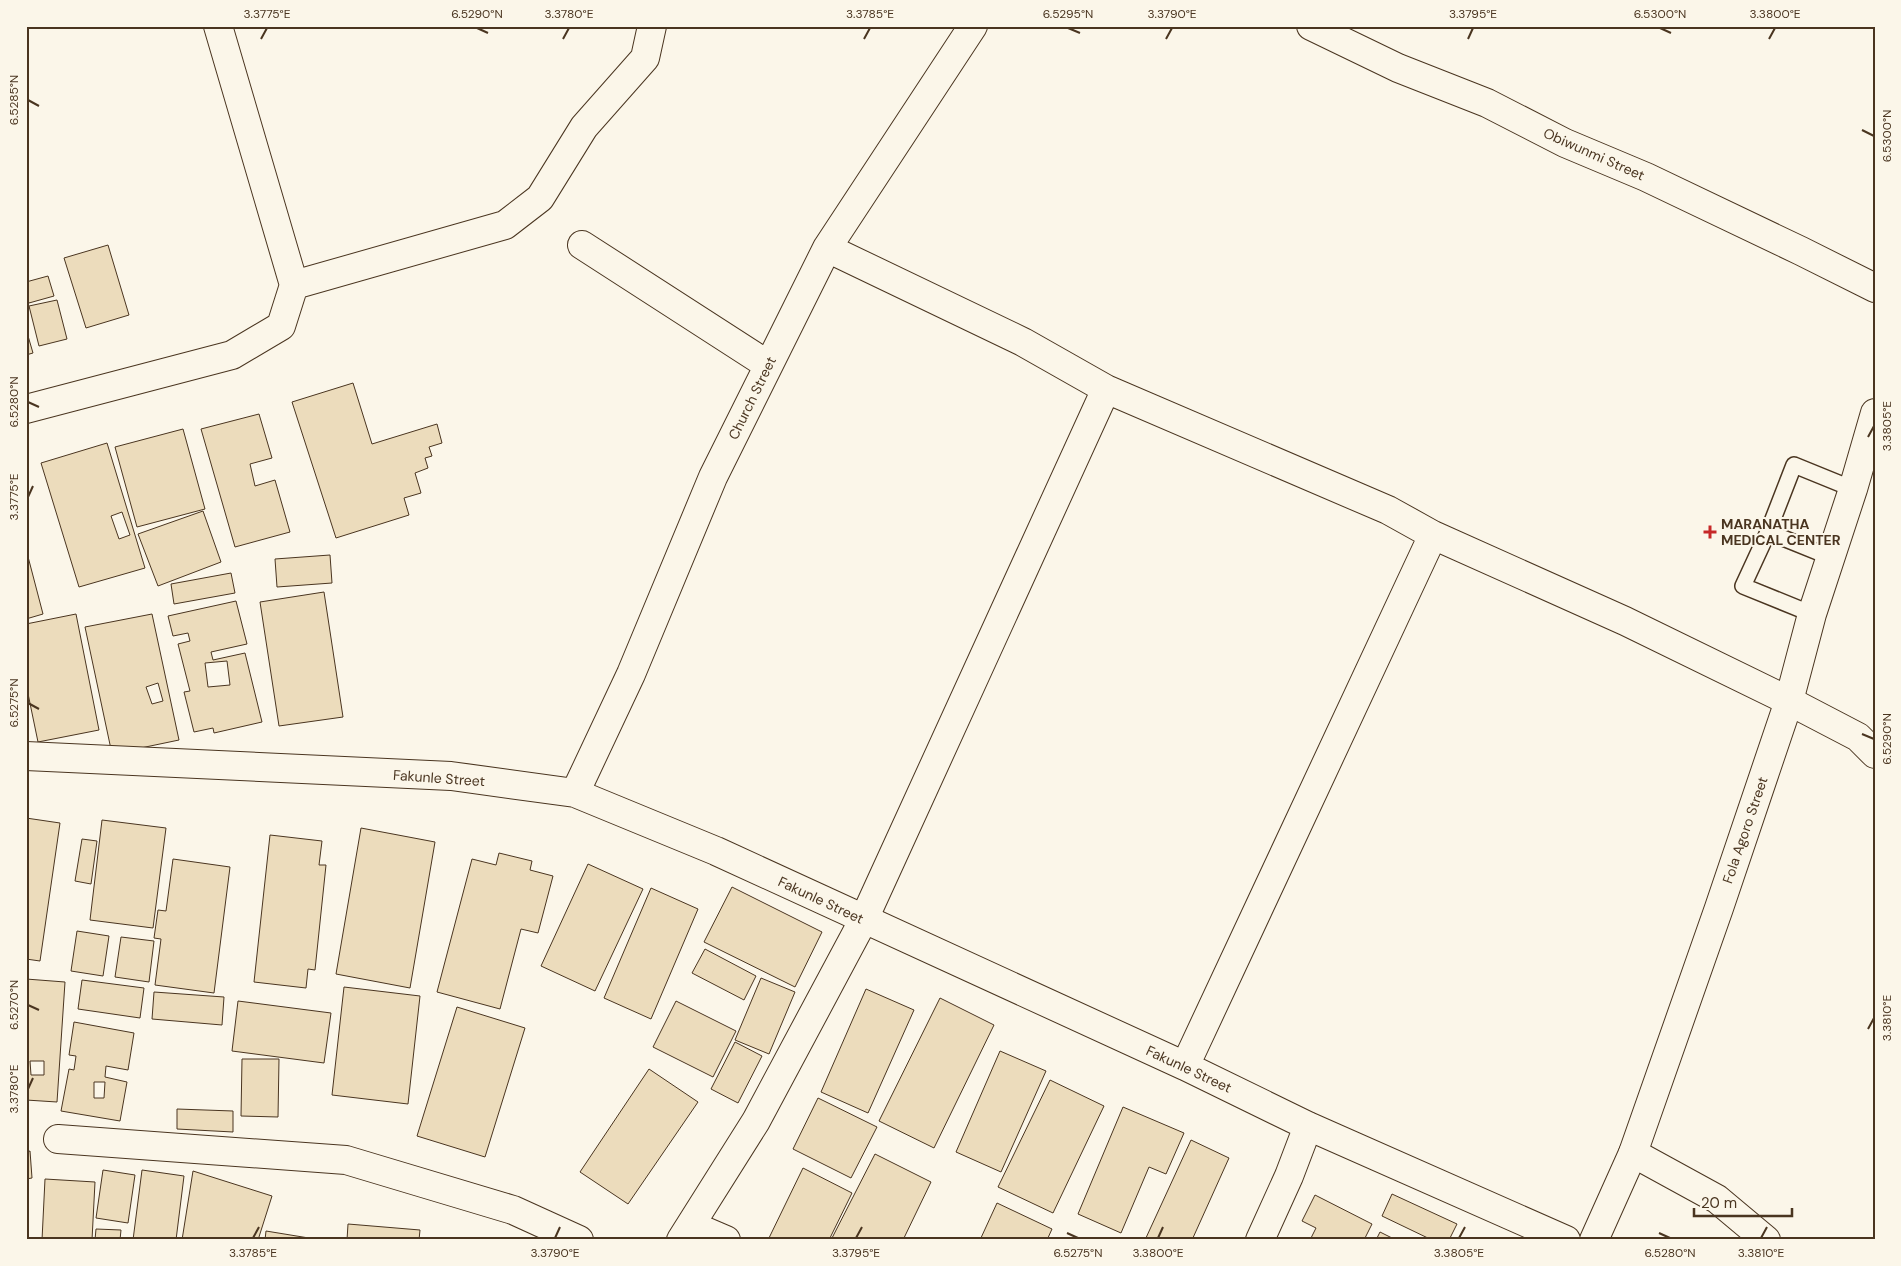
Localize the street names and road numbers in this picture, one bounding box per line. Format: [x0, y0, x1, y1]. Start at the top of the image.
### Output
street label: Obiwunmi Street [1541, 124, 1647, 184]
street label: Church Street [724, 353, 780, 443]
street label: Fakunle Street [392, 766, 486, 790]
street label: Fola Agoro Street [1718, 774, 1772, 886]
street label: Fakunle Street [775, 872, 867, 928]
street label: Fakunle Street [1143, 1041, 1235, 1097]

